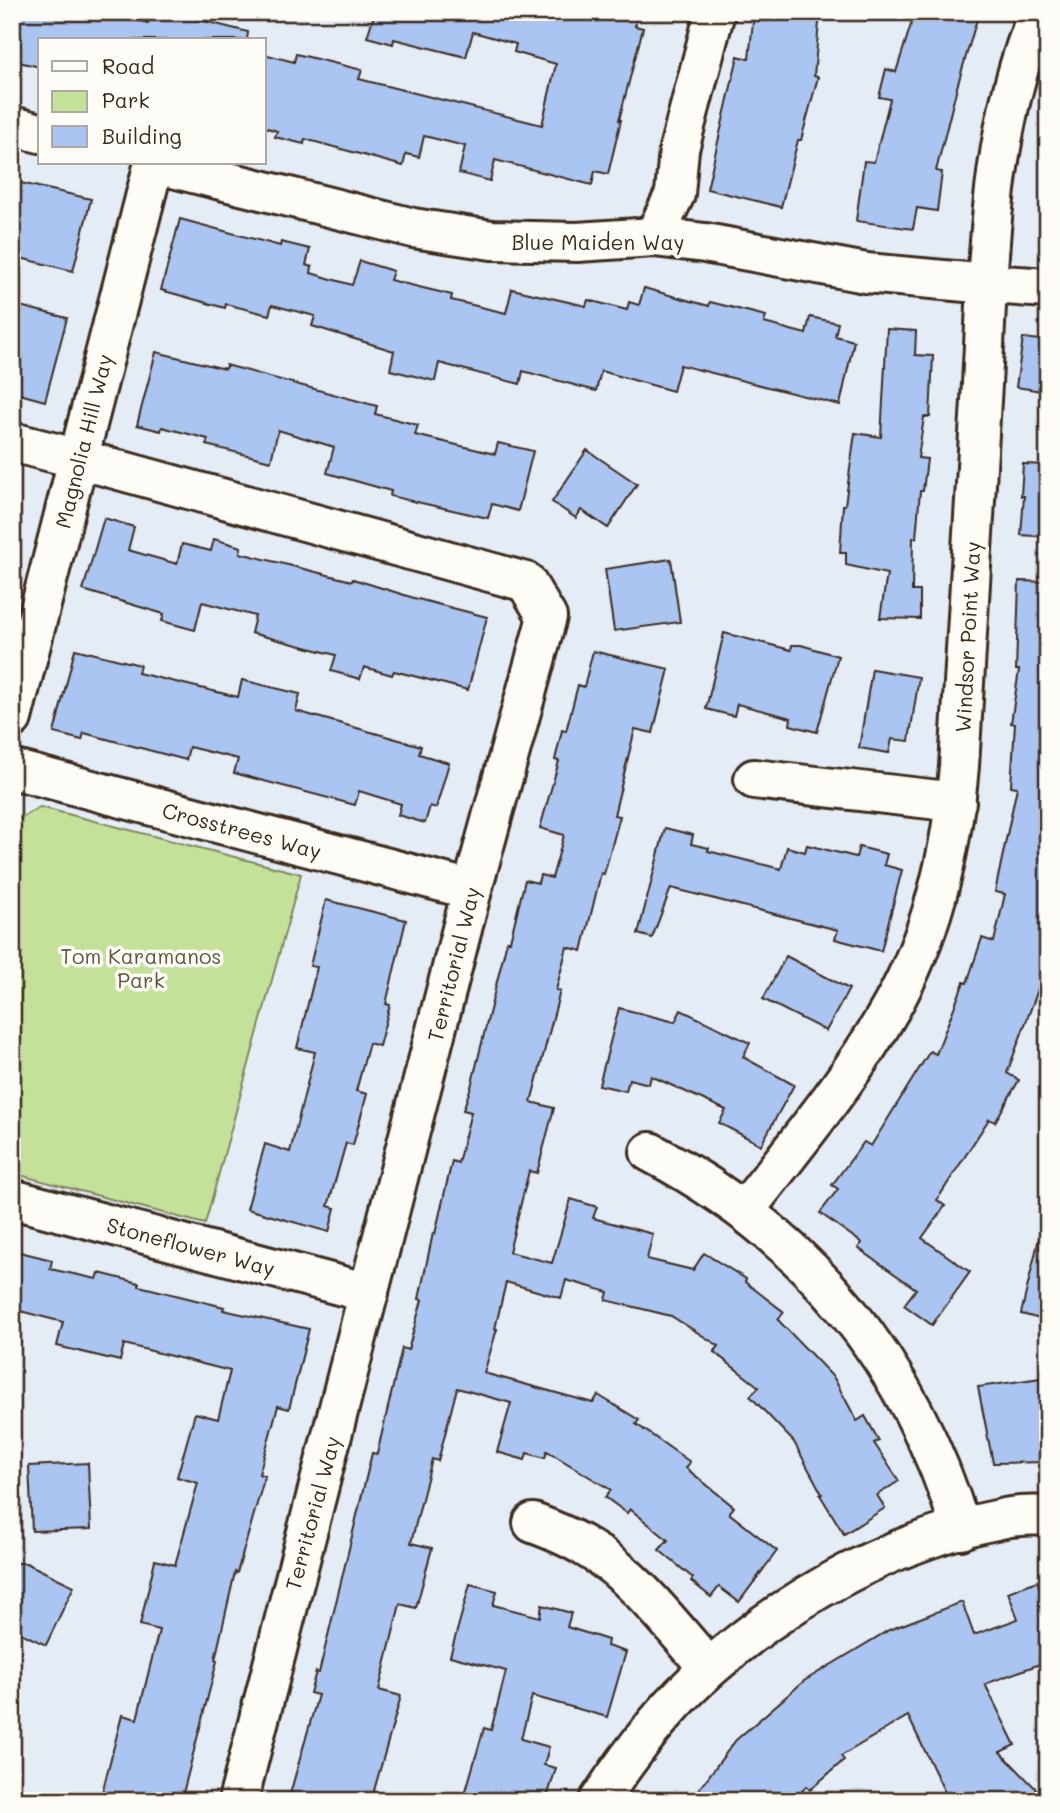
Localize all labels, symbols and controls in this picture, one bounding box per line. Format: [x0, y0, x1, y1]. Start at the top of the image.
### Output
legend [38, 38, 266, 164]
text: Road [102, 52, 154, 79]
text: Park [102, 86, 150, 113]
text: Building [102, 122, 182, 149]
street label: Blue Maiden Way [512, 228, 684, 255]
street label: Magnolia Hill Way [48, 351, 118, 531]
street label: Windsor Point Way [949, 541, 985, 733]
street label: Crosstrees Way [159, 796, 325, 864]
street label: Territorial Way [421, 884, 485, 1044]
park label: Tom Karamanos Park [60, 942, 222, 993]
street label: Stoneflower Way [104, 1211, 278, 1281]
street label: Territorial Way [278, 1433, 346, 1593]

